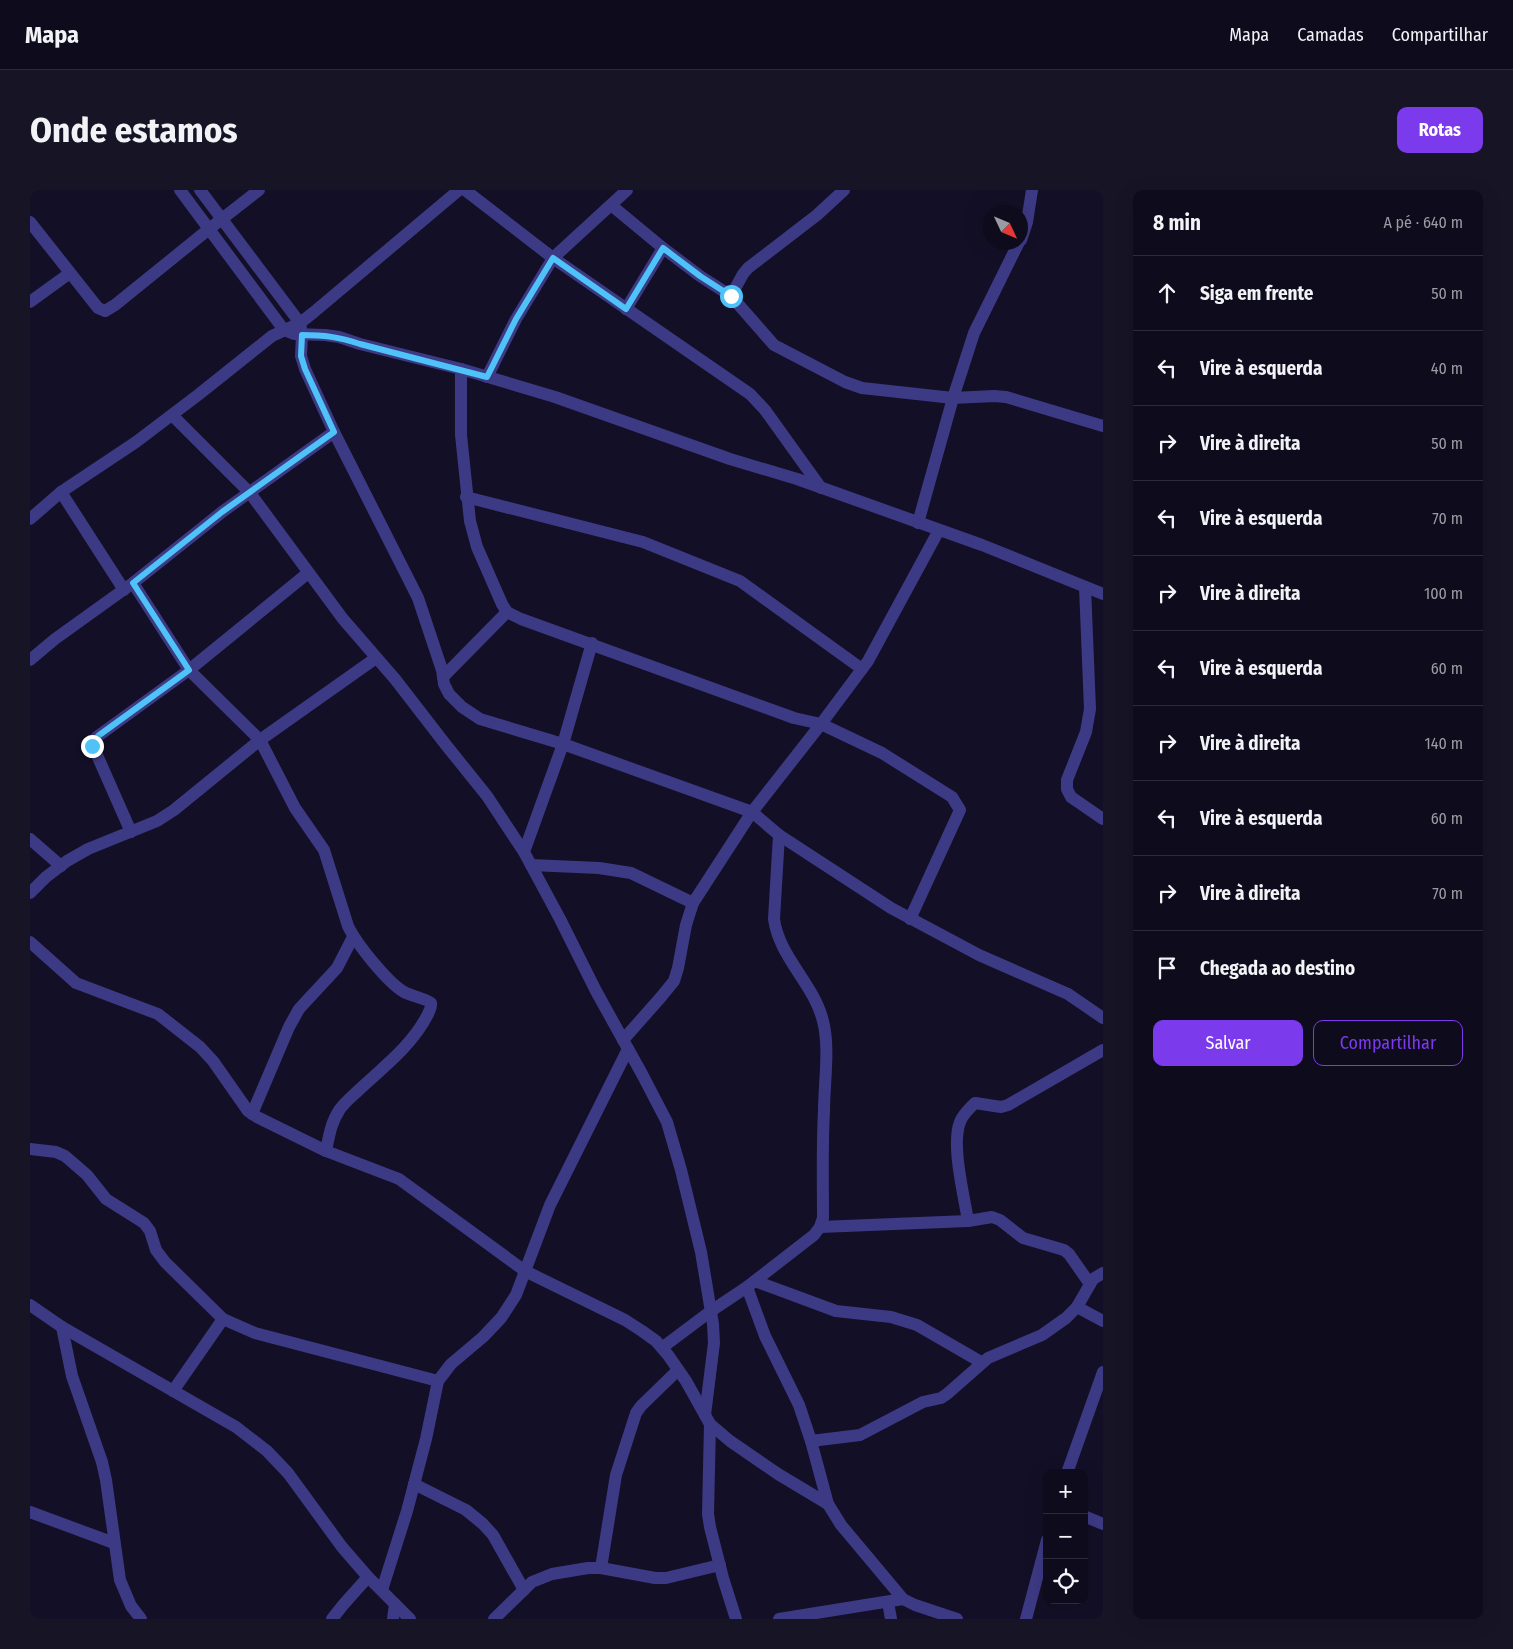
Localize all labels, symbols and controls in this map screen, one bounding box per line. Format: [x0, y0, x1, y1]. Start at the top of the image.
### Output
text: Mapa [25, 21, 79, 49]
text: Mapa [1229, 24, 1269, 46]
text: Camadas [1297, 24, 1364, 46]
text: Compartilhar [1392, 24, 1488, 46]
button: Rotas [1397, 107, 1483, 153]
text: Onde estamos [30, 109, 238, 151]
north arrow [983, 205, 1028, 250]
text: 8 min [1153, 210, 1201, 236]
text: A pé · 640 m [1383, 213, 1463, 232]
icon: ahead [1153, 279, 1181, 307]
text: Siga em frente [1200, 282, 1314, 305]
text: 50 m [1431, 284, 1463, 303]
route start [720, 285, 743, 308]
icon: left [1153, 354, 1181, 382]
text: Vire à esquerda [1200, 357, 1322, 380]
text: 40 m [1431, 359, 1463, 378]
icon: right [1153, 429, 1181, 457]
text: Vire à direita [1200, 432, 1301, 455]
text: 50 m [1431, 434, 1463, 453]
icon: left [1153, 504, 1181, 532]
text: Vire à esquerda [1200, 507, 1322, 530]
text: 70 m [1432, 509, 1463, 528]
icon: right [1153, 579, 1181, 607]
text: Vire à direita [1200, 582, 1301, 605]
text: 100 m [1424, 584, 1463, 603]
icon: left [1153, 654, 1181, 682]
text: Vire à esquerda [1200, 657, 1322, 680]
text: 60 m [1431, 659, 1463, 678]
icon: right [1153, 729, 1181, 757]
text: Vire à direita [1200, 732, 1301, 755]
text: 140 m [1425, 734, 1463, 753]
route end [81, 735, 104, 758]
icon: left [1153, 804, 1181, 832]
text: Vire à esquerda [1200, 807, 1322, 830]
text: 60 m [1431, 809, 1463, 828]
icon: right [1153, 879, 1181, 907]
text: Vire à direita [1200, 882, 1301, 905]
text: 70 m [1432, 884, 1463, 903]
icon: arrive [1153, 954, 1181, 982]
text: Chegada ao destino [1200, 957, 1355, 980]
button: Salvar [1153, 1020, 1303, 1066]
button: Compartilhar [1313, 1020, 1463, 1066]
map controls [1043, 1469, 1088, 1604]
button: + [1043, 1469, 1088, 1514]
button: − [1043, 1514, 1088, 1559]
button: locate [1043, 1559, 1088, 1604]

